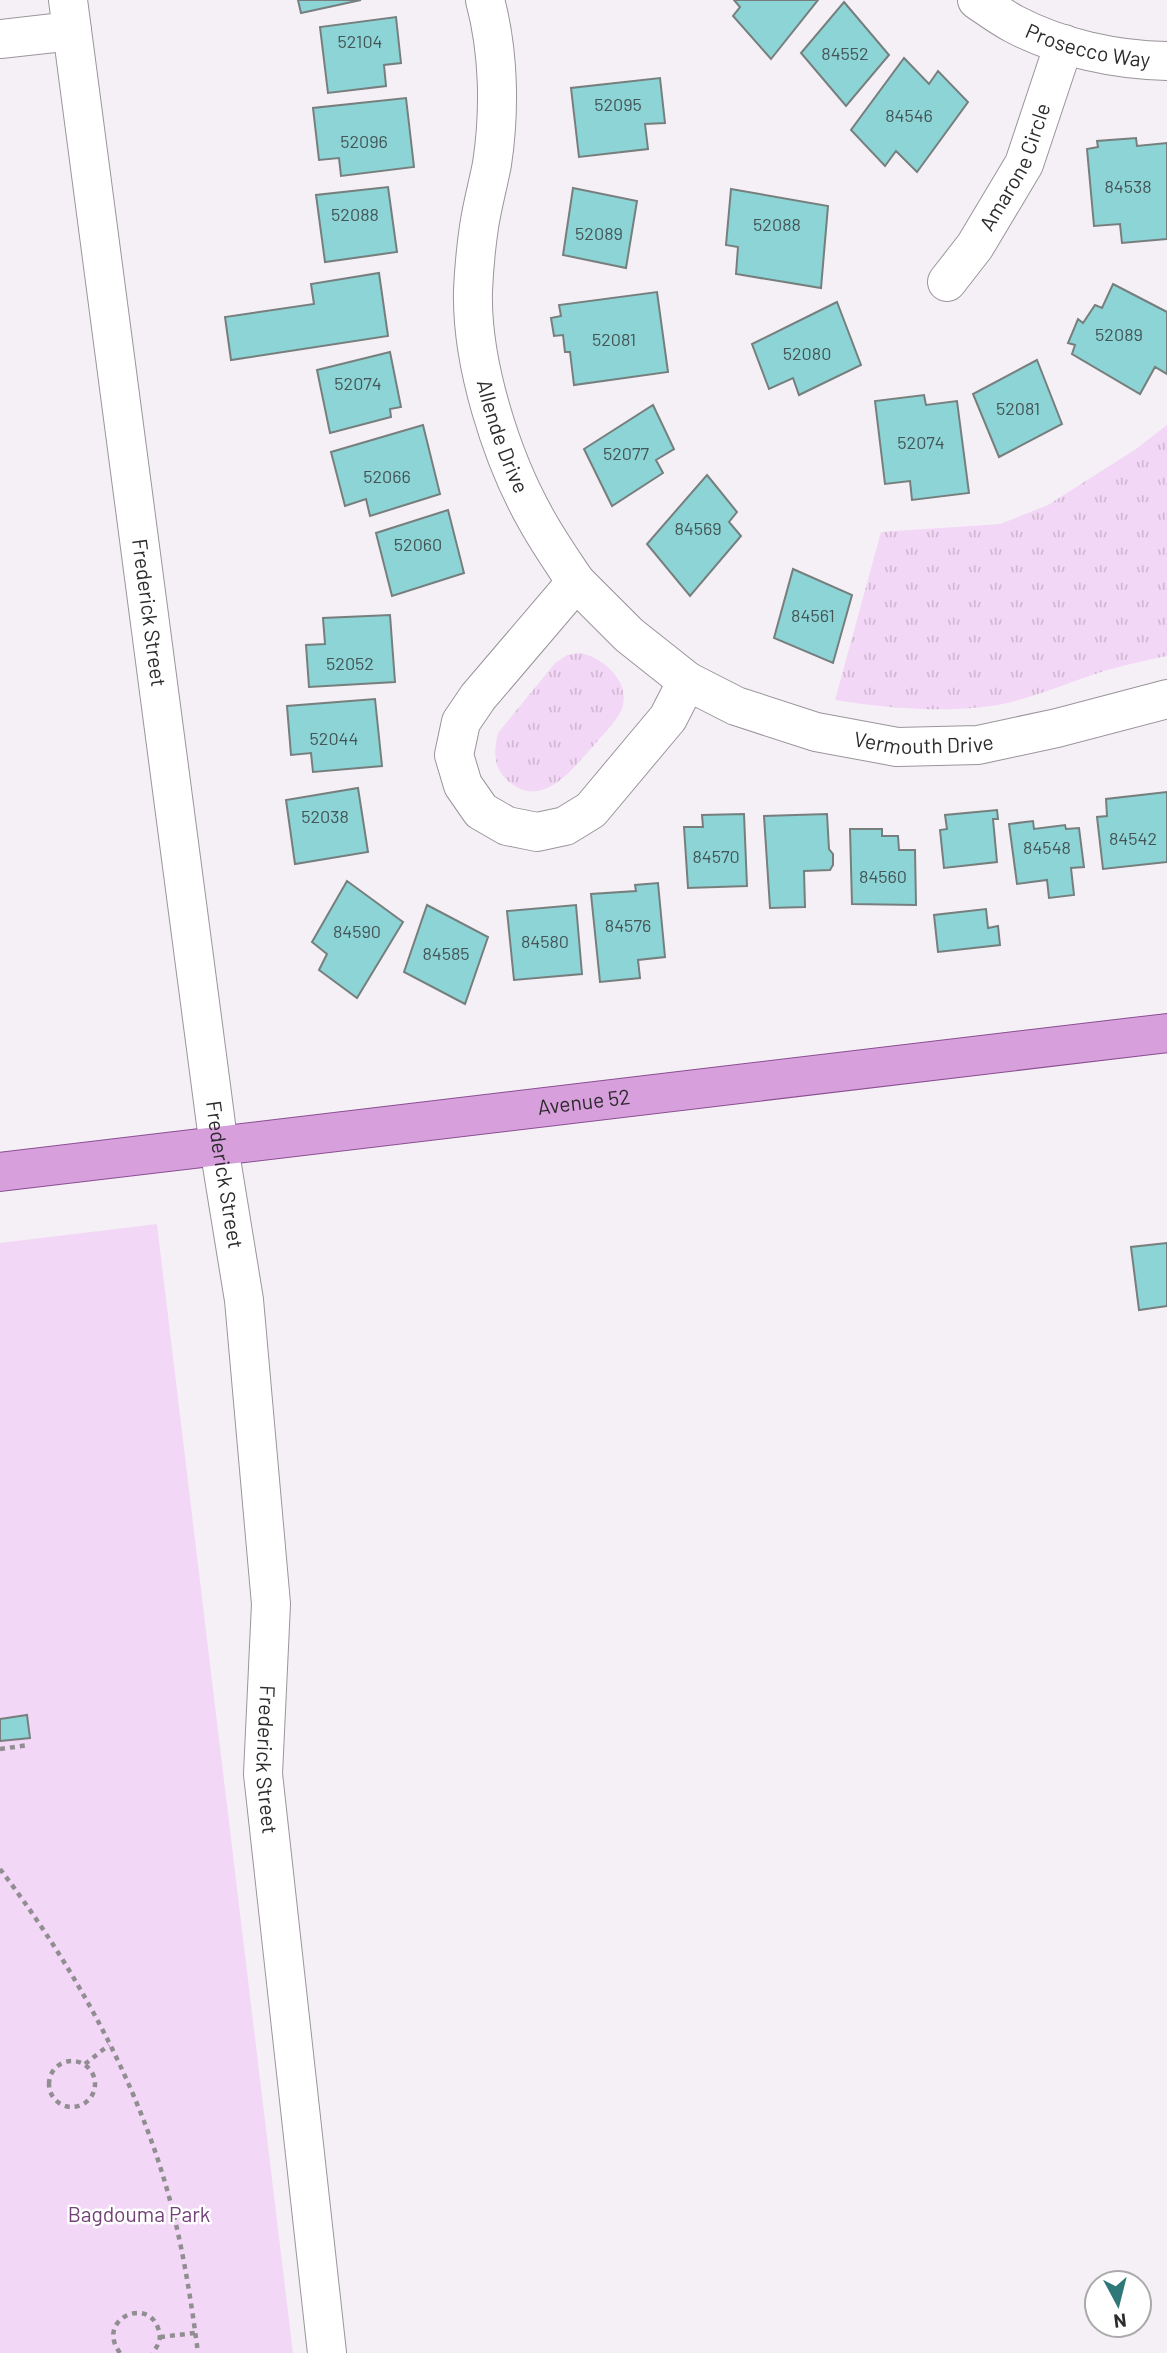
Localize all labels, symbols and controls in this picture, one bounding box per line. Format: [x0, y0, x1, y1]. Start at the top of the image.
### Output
street label: Prosecco Way [1022, 17, 1151, 71]
house number: 52104 [337, 30, 383, 52]
house number: 84552 [821, 42, 869, 64]
house number: 52095 [594, 93, 642, 115]
street label: Amarone Circle [973, 99, 1054, 235]
house number: 84546 [885, 104, 933, 126]
house number: 52096 [340, 130, 388, 152]
house number: 84538 [1104, 175, 1152, 197]
house number: 52088 [331, 203, 379, 225]
house number: 52088 [753, 213, 801, 235]
house number: 52089 [575, 222, 623, 244]
house number: 52089 [1095, 323, 1143, 345]
house number: 52081 [592, 328, 636, 350]
house number: 52080 [783, 342, 831, 364]
house number: 52074 [334, 372, 382, 394]
street label: Allende Drive [473, 377, 535, 497]
house number: 52081 [996, 397, 1040, 419]
house number: 52074 [897, 431, 945, 453]
house number: 52077 [603, 442, 650, 464]
house number: 52066 [363, 465, 411, 487]
house number: 84569 [674, 517, 722, 539]
house number: 52060 [394, 533, 442, 555]
street label: Frederick Street [128, 537, 172, 688]
house number: 84561 [791, 604, 835, 626]
house number: 52052 [326, 652, 374, 674]
street label: Vermouth Drive [852, 725, 996, 759]
house number: 52044 [310, 727, 358, 749]
house number: 52038 [301, 805, 349, 827]
house number: 84542 [1109, 827, 1157, 849]
house number: 84548 [1023, 836, 1071, 858]
house number: 84570 [692, 845, 740, 867]
house number: 84560 [859, 865, 907, 887]
house number: 84576 [605, 914, 651, 936]
house number: 84590 [333, 920, 381, 942]
house number: 84580 [521, 930, 569, 952]
house number: 84585 [422, 942, 470, 964]
street label: Avenue 52 [536, 1083, 631, 1119]
street label: Frederick Street [202, 1099, 249, 1250]
street label: Frederick Street [252, 1685, 284, 1835]
park label: Bagdouma Park [68, 2201, 210, 2226]
north arrow [1083, 2269, 1153, 2339]
text: N [1112, 2309, 1128, 2334]

